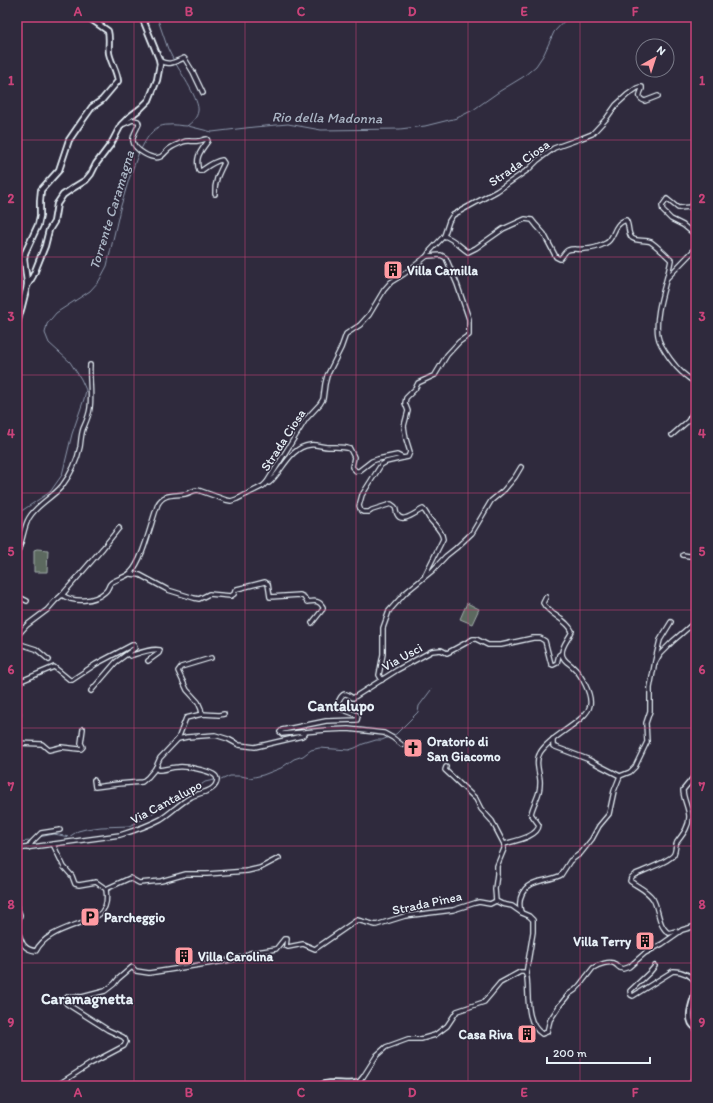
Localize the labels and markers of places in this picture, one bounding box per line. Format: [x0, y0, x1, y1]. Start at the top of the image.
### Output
building icon: Villa Camilla [382, 259, 404, 281]
place label: Villa Camilla [407, 263, 478, 278]
place label: Oratorio di San Giacomo [427, 734, 501, 764]
church icon: Oratorio di San Giacomo [402, 737, 424, 759]
parking icon: Parcheggio [79, 906, 101, 928]
place label: Parcheggio [104, 910, 166, 926]
building icon: Villa Terry [634, 930, 656, 952]
place label: Villa Terry [573, 934, 632, 950]
building icon: Villa Carolina [173, 945, 195, 967]
place label: Villa Carolina [198, 949, 274, 964]
building icon: Casa Riva [516, 1023, 538, 1045]
place label: Casa Riva [459, 1027, 513, 1042]

